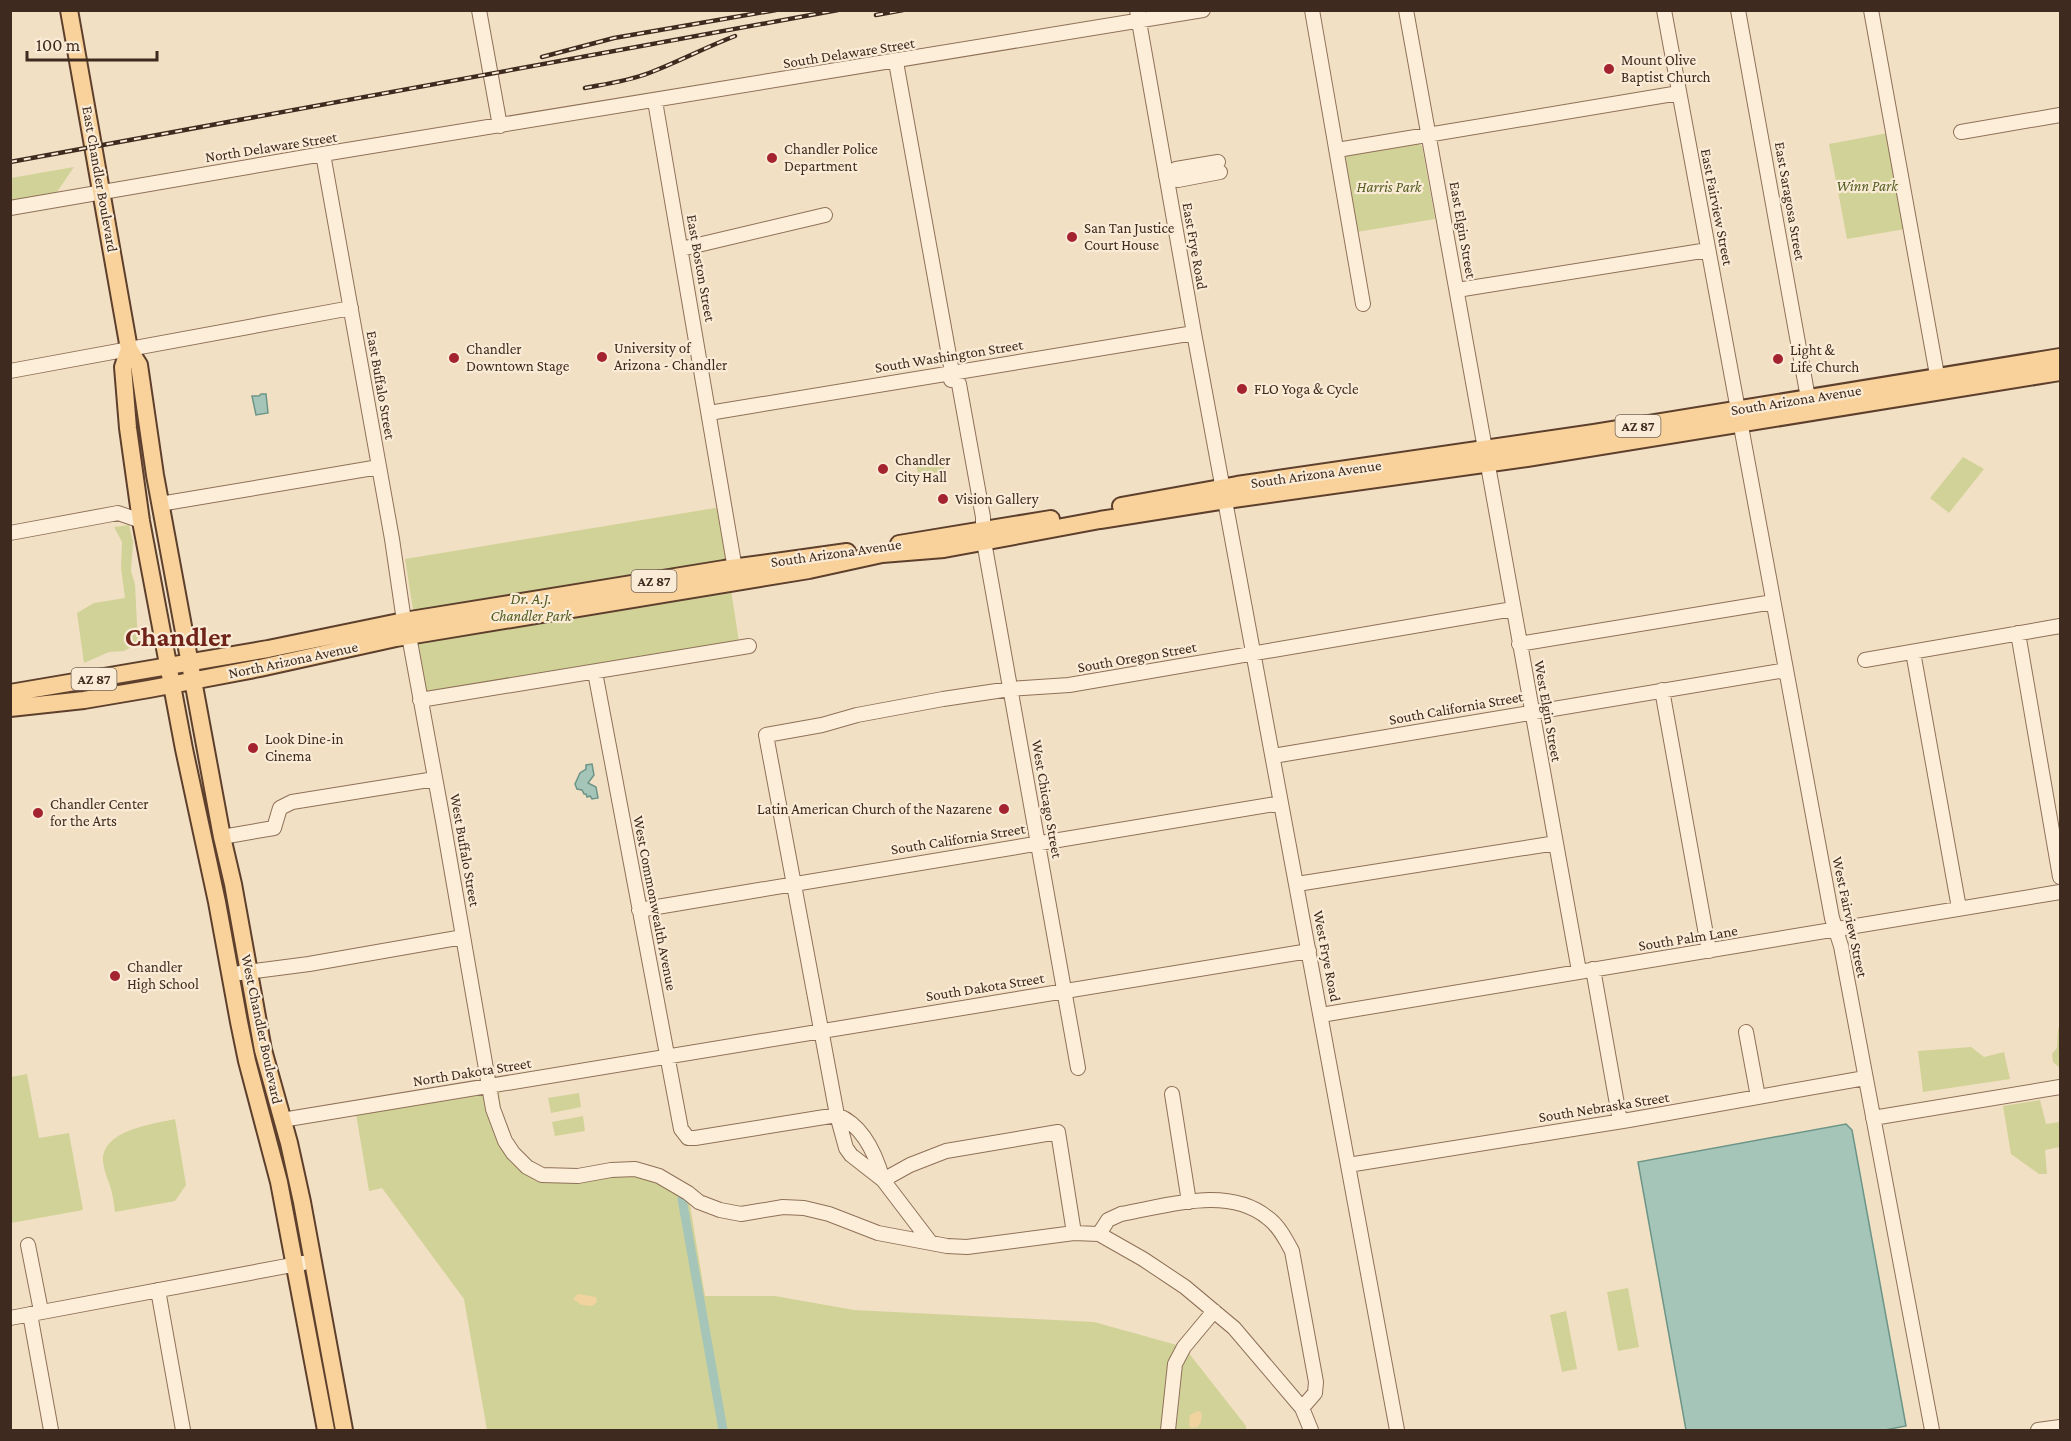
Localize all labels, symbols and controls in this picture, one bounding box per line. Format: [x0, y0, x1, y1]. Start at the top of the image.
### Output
scale bar [27, 24, 158, 62]
text: 100 m [36, 35, 81, 55]
street label: South Delaware Street [782, 35, 917, 71]
place label: Mount Olive Baptist Church [1621, 52, 1711, 86]
marker: Mount Olive Baptist Church [1602, 62, 1616, 76]
street label: East Chandler Boulevard [79, 105, 121, 253]
street label: North Delaware Street [204, 129, 339, 165]
street label: East Saragosa Street [1771, 140, 1808, 263]
place label: Chandler Police Department [784, 141, 878, 175]
street label: East Fairview Street [1698, 147, 1736, 268]
marker: Chandler Police Department [765, 151, 779, 165]
park label: Winn Park [1836, 178, 1899, 194]
park label: Harris Park [1357, 179, 1423, 195]
street label: East Elgin Street [1446, 180, 1480, 281]
street label: East Frye Road [1178, 201, 1211, 291]
street label: East Boston Street [684, 213, 718, 324]
place label: San Tan Justice Court House [1084, 220, 1175, 253]
marker: San Tan Justice Court House [1065, 230, 1079, 244]
street label: East Buffalo Street [364, 329, 399, 442]
street label: South Washington Street [874, 336, 1025, 377]
place label: University of Arizona - Chandler [614, 340, 728, 373]
place label: Chandler Downtown Stage [466, 341, 570, 375]
place label: Light & Life Church [1790, 342, 1859, 375]
marker: University of Arizona - Chandler [595, 350, 609, 364]
marker: Chandler Downtown Stage [447, 351, 461, 365]
marker: Light & Life Church [1771, 352, 1785, 366]
place label: FLO Yoga & Cycle [1254, 381, 1359, 398]
marker: FLO Yoga & Cycle [1235, 382, 1249, 396]
street label: South Arizona Avenue [1730, 382, 1863, 418]
road number: AZ 87 [1616, 415, 1660, 437]
place label: Chandler City Hall [895, 452, 951, 486]
street label: South Arizona Avenue [1250, 457, 1383, 491]
marker: Chandler City Hall [876, 462, 890, 476]
place label: Vision Gallery [955, 491, 1039, 508]
marker: Vision Gallery [936, 492, 950, 506]
street label: South Arizona Avenue [770, 536, 903, 570]
road number: AZ 87 [632, 570, 676, 592]
park label: Dr. A.J. Chandler Park [490, 591, 573, 624]
district label: Chandler [125, 622, 231, 652]
street label: North Arizona Avenue [227, 638, 360, 682]
street label: South Oregon Street [1076, 638, 1199, 676]
street label: West Elgin Street [1530, 659, 1565, 764]
road number: AZ 87 [72, 668, 116, 690]
street label: South California Street [1388, 688, 1525, 728]
place label: Look Dine-in Cinema [265, 731, 344, 764]
street label: West Chicago Street [1028, 739, 1065, 861]
marker: Look Dine-in Cinema [246, 741, 260, 755]
street label: West Buffalo Street [447, 792, 483, 909]
place label: Chandler Center for the Arts [50, 796, 149, 829]
place label: Latin American Church of the Nazarene [757, 801, 992, 817]
marker: Latin American Church of the Nazarene [997, 802, 1011, 816]
marker: Chandler Center for the Arts [31, 806, 45, 820]
street label: West Commonwealth Avenue [630, 814, 680, 992]
street label: South California Street [890, 820, 1027, 858]
street label: West Fairview Street [1829, 855, 1871, 980]
street label: West Frye Road [1309, 909, 1344, 1003]
street label: South Palm Lane [1637, 922, 1739, 954]
street label: West Chandler Boulevard [238, 953, 286, 1105]
place label: Chandler High School [127, 959, 199, 993]
marker: Chandler High School [108, 969, 122, 983]
street label: South Dakota Street [925, 970, 1046, 1004]
street label: North Dakota Street [412, 1055, 533, 1089]
street label: South Nebraska Street [1538, 1089, 1672, 1125]

